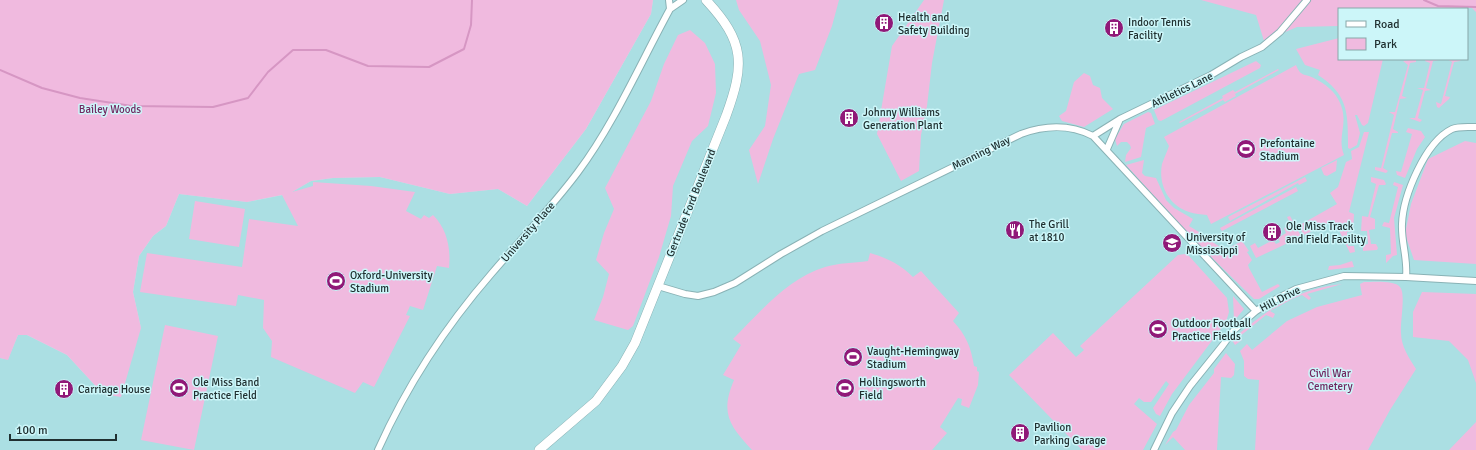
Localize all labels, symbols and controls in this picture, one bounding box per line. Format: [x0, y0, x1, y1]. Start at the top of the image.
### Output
legend [1338, 8, 1468, 60]
place label: Health and Safety Building [898, 11, 970, 37]
building icon: Health and Safety Building [873, 12, 895, 34]
place label: Indoor Tennis Facility [1128, 16, 1191, 42]
building icon: Indoor Tennis Facility [1103, 17, 1125, 39]
text: Road [1374, 17, 1400, 32]
text: Park [1374, 37, 1397, 52]
street label: Athletics Lane [1149, 69, 1215, 111]
park label: Bailey Woods [79, 103, 141, 116]
place label: Johnny Williams Generation Plant [863, 106, 943, 132]
building icon: Johnny Williams Generation Plant [838, 107, 860, 129]
street label: Manning Way [950, 133, 1013, 173]
place label: Prefontaine Stadium [1260, 137, 1315, 163]
sports icon: Prefontaine Stadium [1235, 138, 1257, 160]
street label: Gertrude Ford Boulevard [663, 147, 719, 259]
street label: University Place [498, 199, 558, 265]
place label: The Grill at 1810 [1029, 218, 1069, 244]
restaurant icon: The Grill at 1810 [1004, 219, 1026, 241]
place label: Ole Miss Track and Field Facility [1286, 220, 1367, 246]
building icon: Ole Miss Track and Field Facility [1261, 221, 1283, 243]
place label: University of Mississippi [1186, 231, 1247, 257]
school or university icon: University of Mississippi [1161, 232, 1183, 254]
place label: Oxford-University Stadium [350, 269, 433, 295]
sports icon: Oxford-University Stadium [325, 270, 347, 292]
street label: Hill Drive [1258, 283, 1302, 315]
place label: Outdoor Football Practice Fields [1172, 317, 1251, 343]
sports icon: Outdoor Football Practice Fields [1147, 318, 1169, 340]
place label: Vaught-Hemingway Stadium [867, 345, 960, 371]
sports icon: Vaught-Hemingway Stadium [842, 346, 864, 368]
park label: Civil War Cemetery [1307, 367, 1353, 393]
place label: Ole Miss Band Practice Field [193, 376, 259, 402]
place label: Hollingsworth Field [859, 376, 926, 402]
sports icon: Ole Miss Band Practice Field [168, 377, 190, 399]
sports icon: Hollingsworth Field [834, 377, 856, 399]
building icon: Carriage House [53, 378, 75, 400]
place label: Carriage House [78, 383, 150, 396]
scale bar [10, 416, 116, 442]
place label: Pavilion Parking Garage [1034, 421, 1106, 447]
building icon: Pavilion Parking Garage [1009, 422, 1031, 444]
text: 100 m [16, 423, 48, 438]

